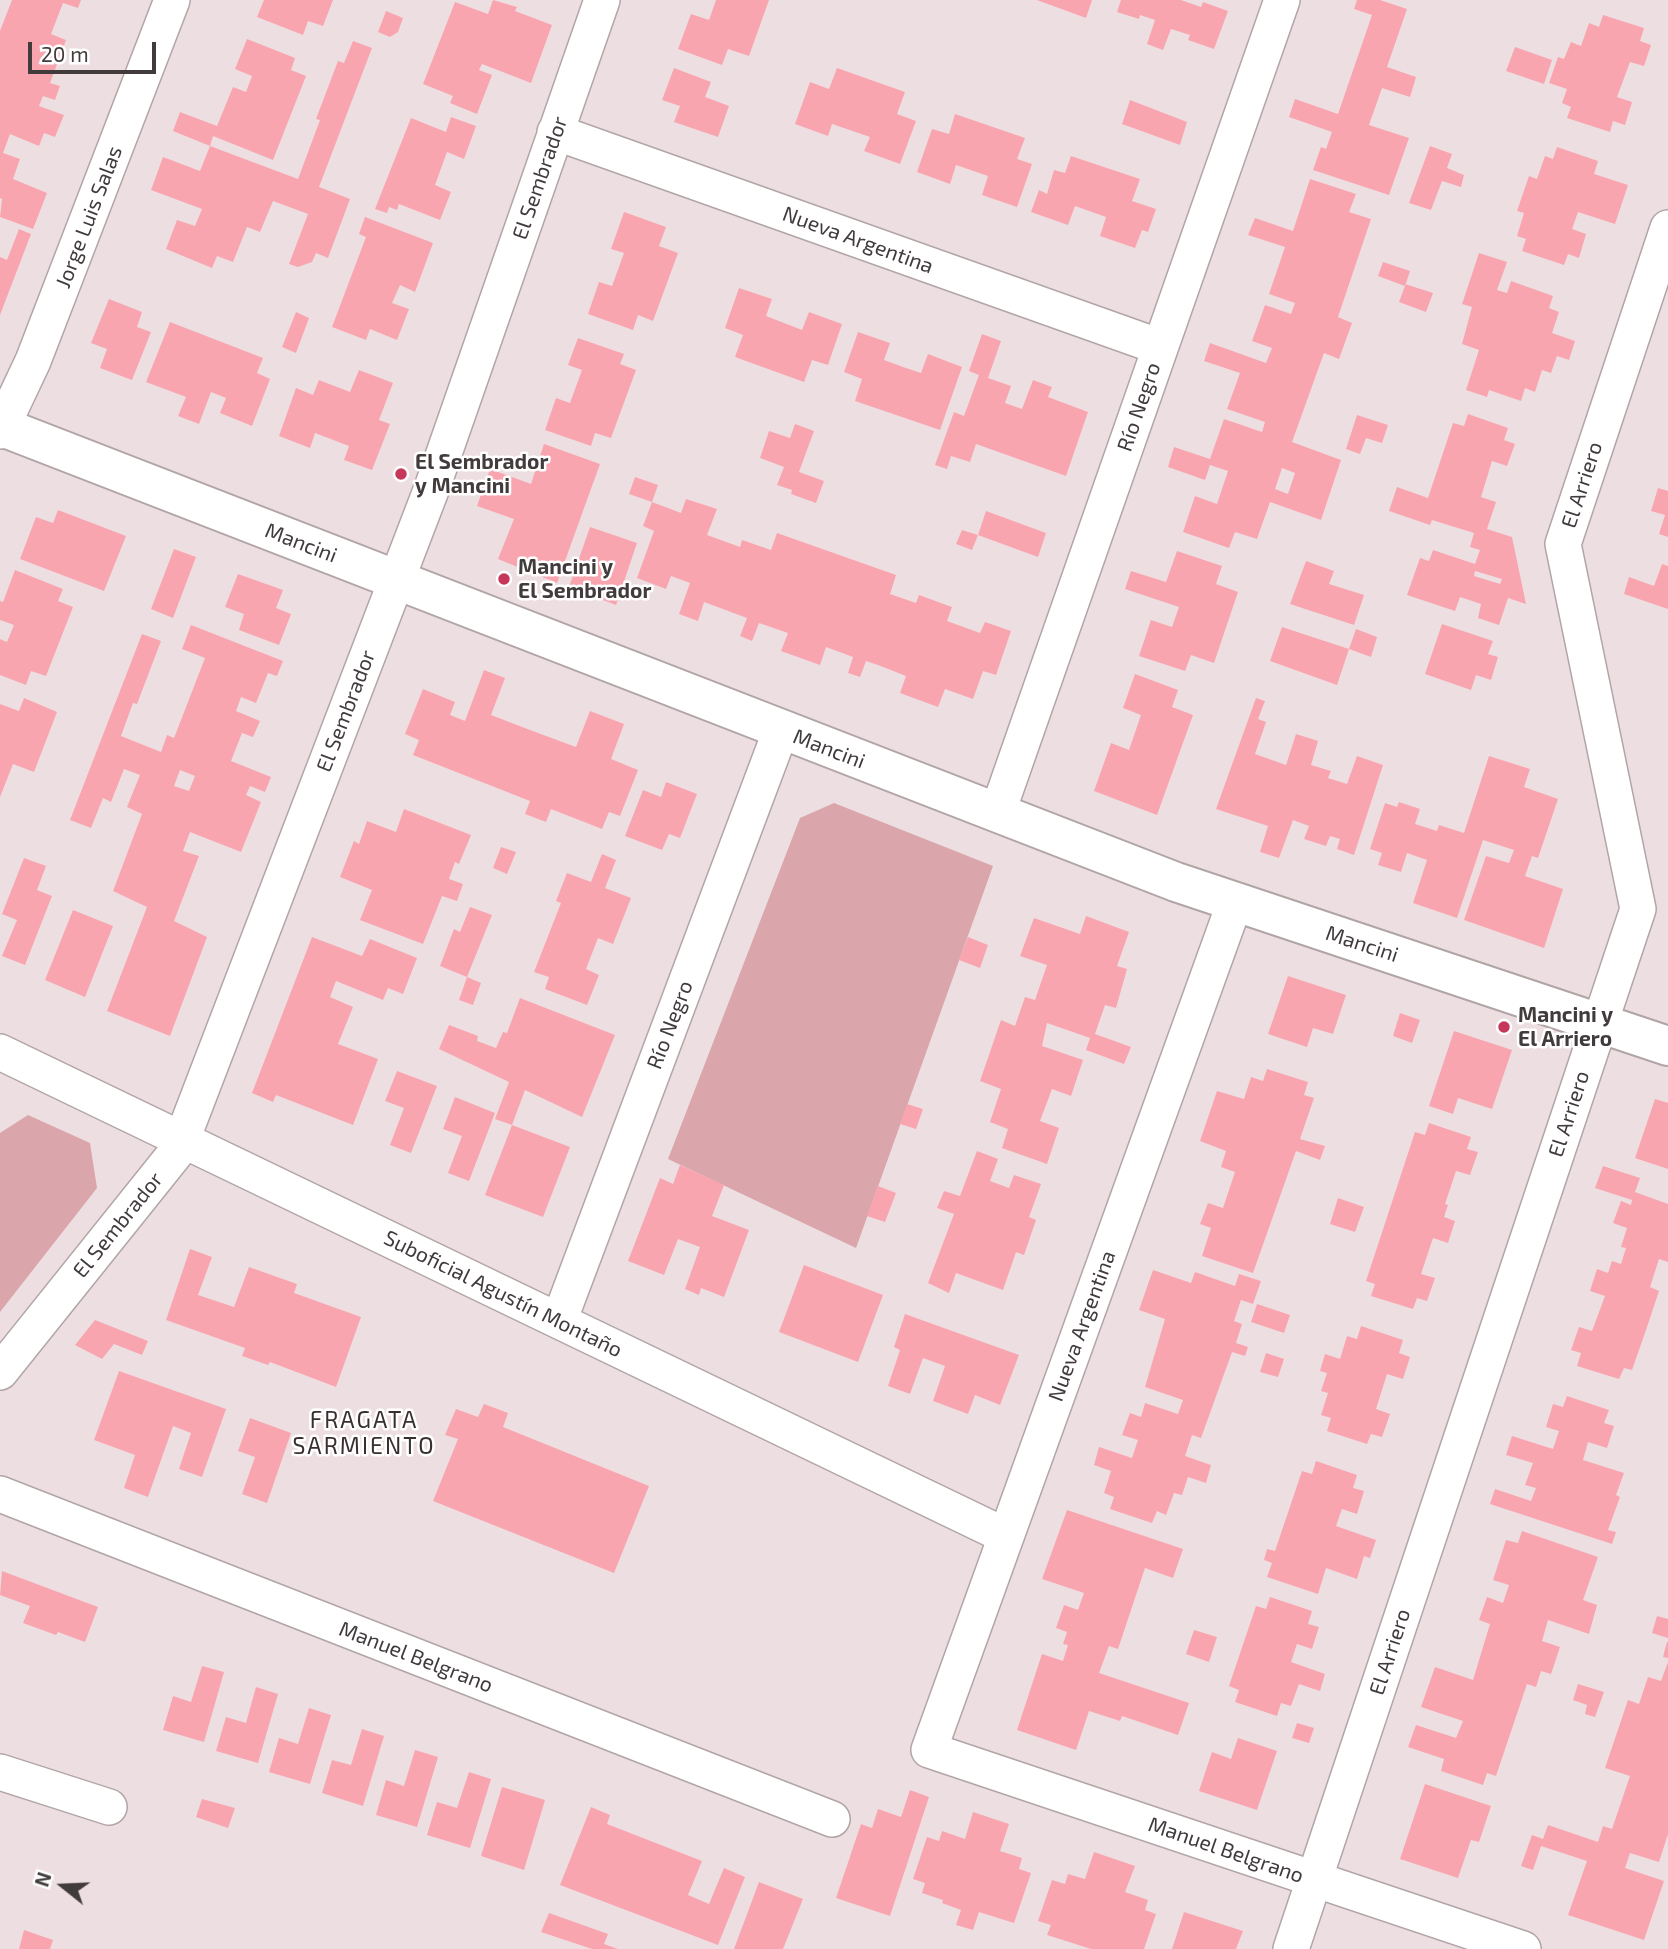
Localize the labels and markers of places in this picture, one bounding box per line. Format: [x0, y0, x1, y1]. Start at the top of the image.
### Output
place label: El Sembrador y Mancini [415, 449, 548, 499]
marker: El Sembrador y Mancini [393, 466, 409, 482]
place label: Mancini y El Sembrador [518, 554, 651, 604]
marker: Mancini y El Sembrador [496, 571, 512, 587]
place label: Mancini y El Arriero [1518, 1002, 1613, 1052]
marker: Mancini y El Arriero [1496, 1019, 1512, 1035]

